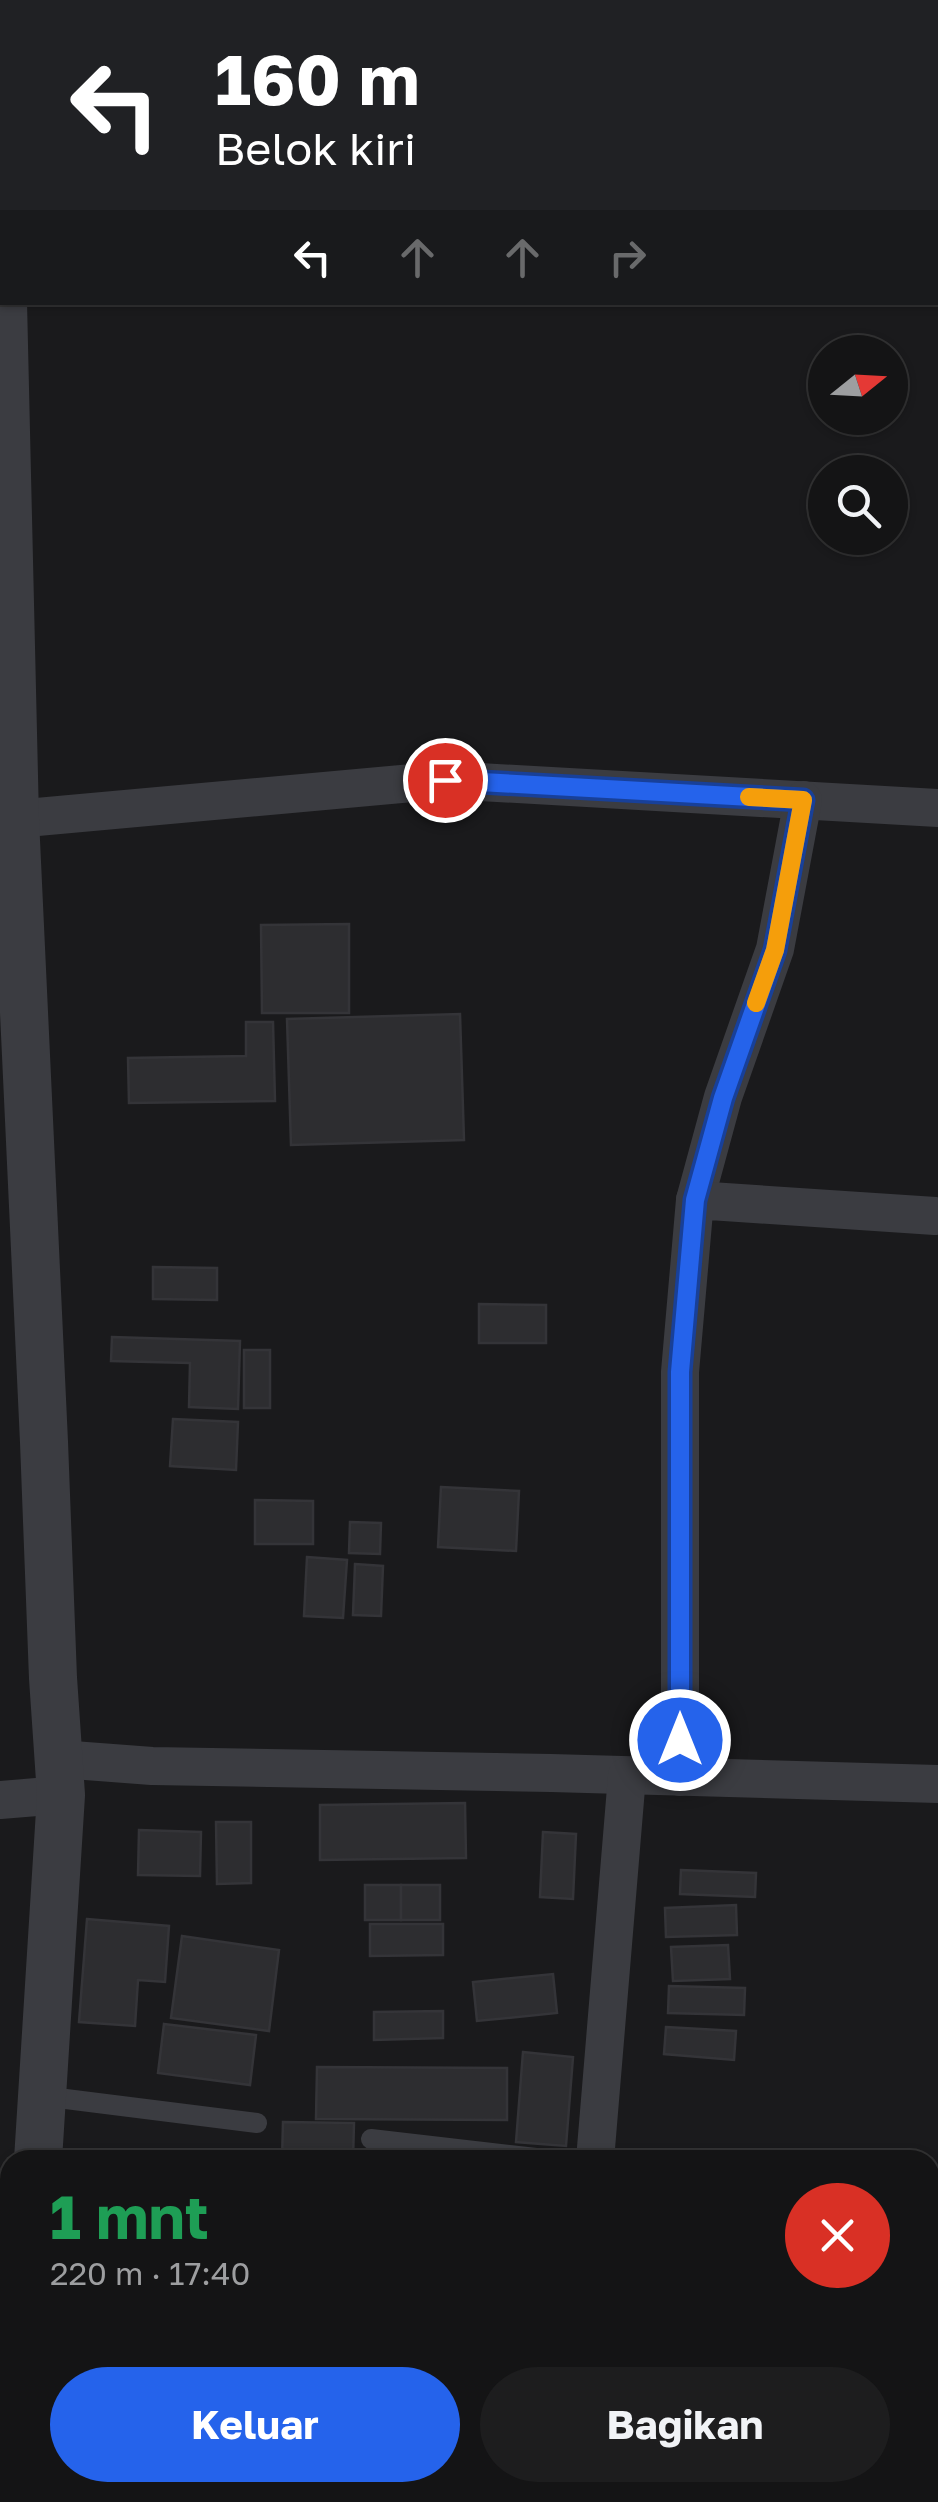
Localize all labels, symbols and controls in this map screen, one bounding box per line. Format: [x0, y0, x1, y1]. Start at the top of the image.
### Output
text: 160 m [215, 36, 420, 120]
icon: left [50, 40, 180, 170]
text: Belok kiri [215, 121, 416, 175]
icon: left [285, 230, 340, 285]
icon: ahead [390, 230, 445, 285]
icon: ahead [495, 230, 550, 285]
icon: right [600, 230, 655, 285]
north arrow [808, 335, 908, 435]
map controls [808, 335, 908, 555]
button: search [808, 455, 908, 555]
pin [403, 738, 488, 823]
icon: arrive [418, 753, 473, 808]
position arrow [628, 1688, 732, 1792]
text: 1 mnt [50, 2180, 209, 2252]
button: close [785, 2183, 890, 2288]
text: 220 m · 17:40 [50, 2254, 250, 2292]
button: Keluar [50, 2367, 460, 2482]
button: Bagikan [480, 2367, 890, 2482]

